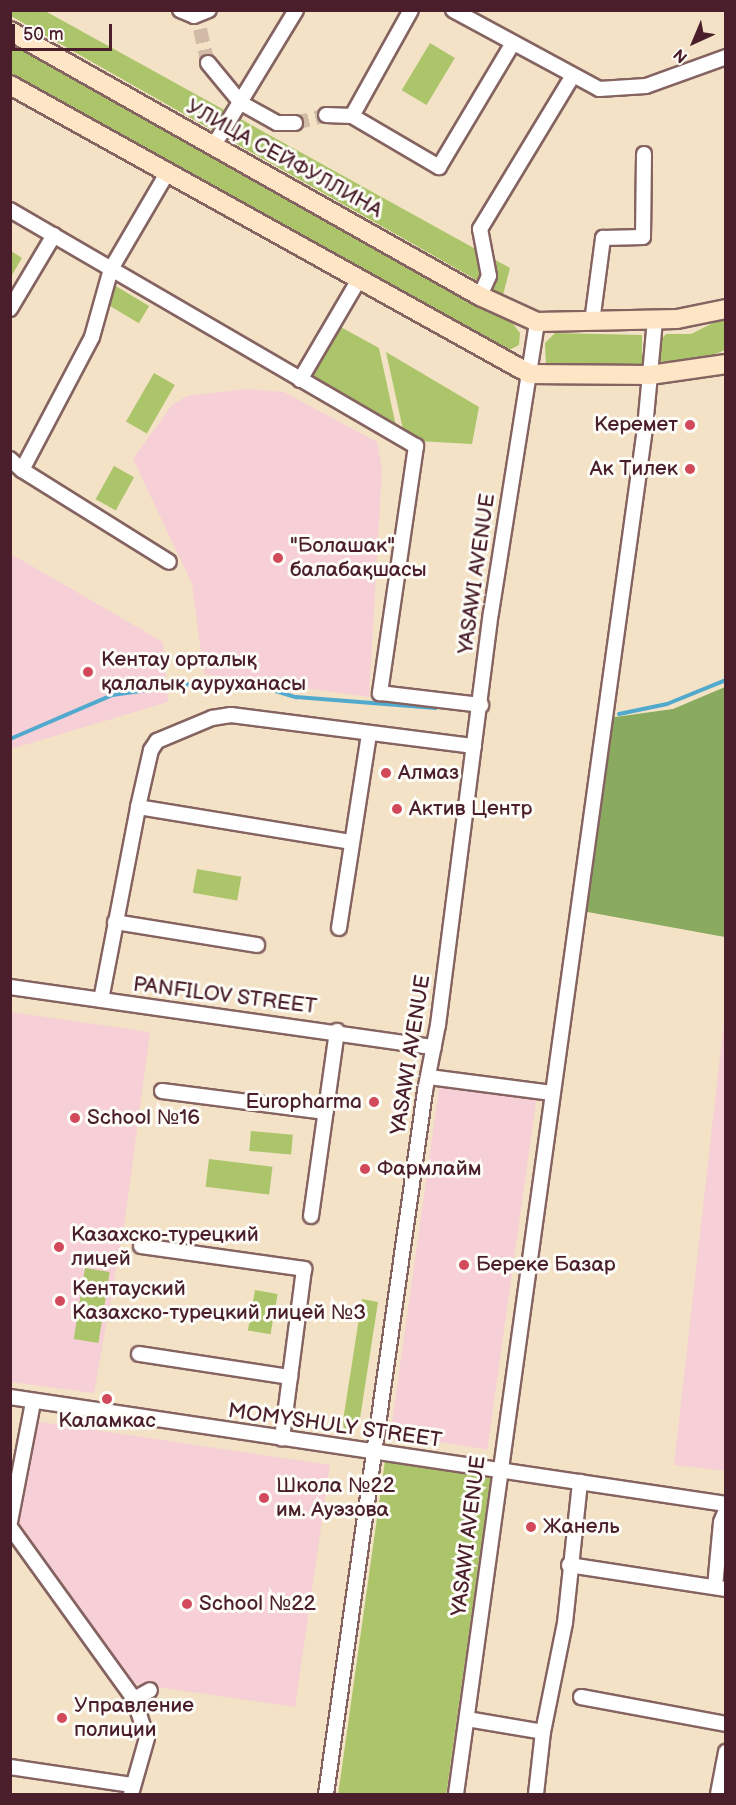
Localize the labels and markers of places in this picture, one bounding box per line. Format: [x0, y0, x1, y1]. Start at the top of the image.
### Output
place label: Керемет [594, 412, 678, 438]
marker: Керемет [683, 418, 697, 432]
place label: Ак Тилек [590, 456, 678, 482]
marker: Ак Тилек [683, 462, 697, 476]
place label: "Болашак" балабақшасы [290, 533, 427, 583]
marker: "Болашак" балабақшасы [271, 551, 285, 565]
place label: Кентау орталық қалалық ауруханасы [101, 647, 306, 697]
marker: Кентау орталық қалалық ауруханасы [79, 663, 97, 681]
place label: Алмаз [398, 760, 459, 786]
marker: Алмаз [379, 766, 393, 780]
place label: Актив Центр [409, 796, 532, 822]
marker: Актив Центр [390, 802, 404, 816]
place label: Europharma [245, 1089, 362, 1115]
marker: Europharma [367, 1095, 381, 1109]
place label: School №16 [87, 1105, 200, 1131]
marker: School №16 [68, 1111, 82, 1125]
place label: Фармлайм [377, 1156, 482, 1182]
marker: Фармлайм [358, 1162, 372, 1176]
place label: Казахско-турецкий лицей [71, 1222, 259, 1272]
marker: Казахско-турецкий лицей [52, 1240, 66, 1254]
place label: Береке Базар [476, 1252, 616, 1278]
marker: Береке Базар [457, 1258, 471, 1272]
place label: Кентауский Казахско-турецкий лицей №3 [72, 1276, 366, 1326]
marker: Кентауский Казахско-турецкий лицей №3 [53, 1294, 67, 1308]
marker: Каламкас [100, 1392, 114, 1406]
place label: Каламкас [58, 1408, 156, 1434]
place label: Школа №22 им. Ауэзова [276, 1473, 395, 1523]
marker: Школа №22 им. Ауэзова [257, 1491, 271, 1505]
place label: Жанель [543, 1514, 620, 1540]
marker: Жанель [524, 1520, 538, 1534]
place label: School №22 [199, 1591, 316, 1617]
marker: School №22 [180, 1597, 194, 1611]
place label: Управление полиции [74, 1693, 194, 1743]
marker: Управление полиции [55, 1711, 69, 1725]

